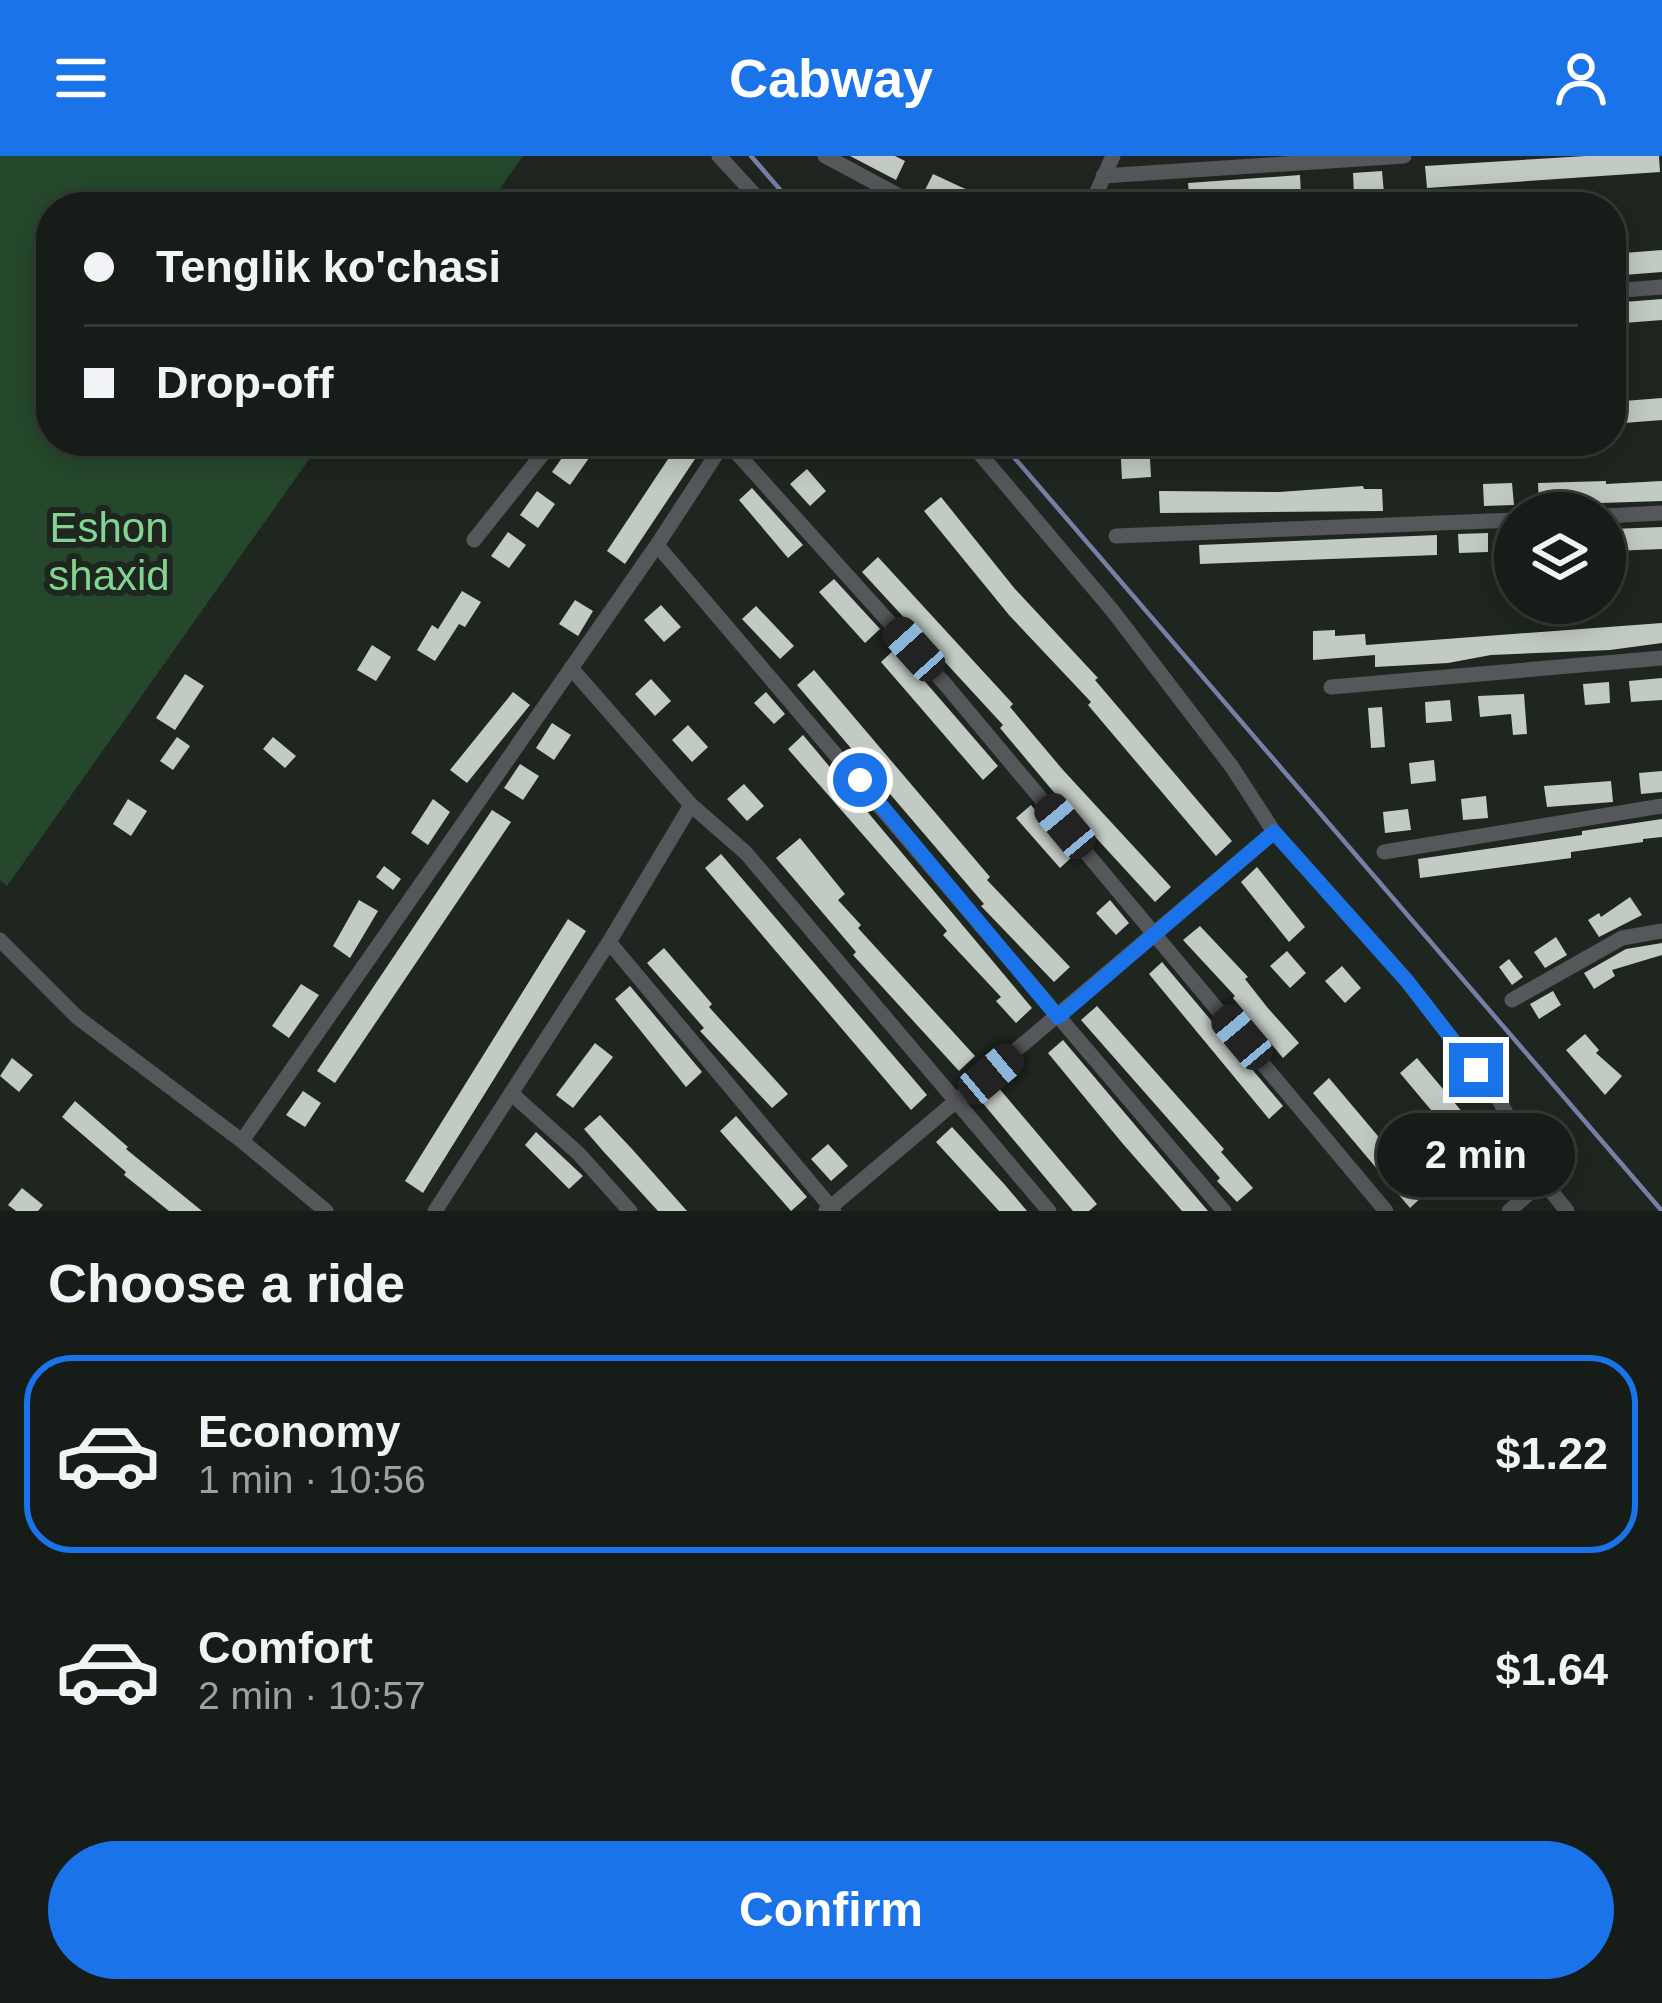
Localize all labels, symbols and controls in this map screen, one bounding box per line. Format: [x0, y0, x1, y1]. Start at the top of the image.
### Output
icon: menu [48, 45, 114, 111]
icon: person [1548, 45, 1614, 111]
text: Cabway [729, 48, 933, 108]
text: Tenglik ko'chasi [156, 241, 501, 292]
text: Drop-off [156, 357, 333, 408]
map controls [1494, 492, 1626, 624]
button: layers [1494, 492, 1626, 624]
park label: Eshon shaxid [48, 504, 170, 599]
car [877, 610, 951, 688]
route start [833, 753, 887, 807]
car [1028, 787, 1102, 865]
car [1205, 998, 1279, 1076]
car [952, 1037, 1030, 1111]
route end [1449, 1043, 1503, 1097]
callout: 2 min [1377, 1112, 1575, 1196]
text: 2 min [1425, 1133, 1527, 1176]
text: Choose a ride [48, 1253, 405, 1313]
icon: car [54, 1400, 162, 1508]
text: Economy [198, 1406, 401, 1457]
text: $1.22 [1495, 1428, 1608, 1479]
text: 1 min · 10:56 [198, 1458, 426, 1501]
icon: car [54, 1616, 162, 1724]
text: Comfort [198, 1622, 373, 1673]
text: $1.64 [1495, 1644, 1608, 1695]
text: 2 min · 10:57 [198, 1674, 426, 1717]
button: Confirm [48, 1841, 1614, 1979]

